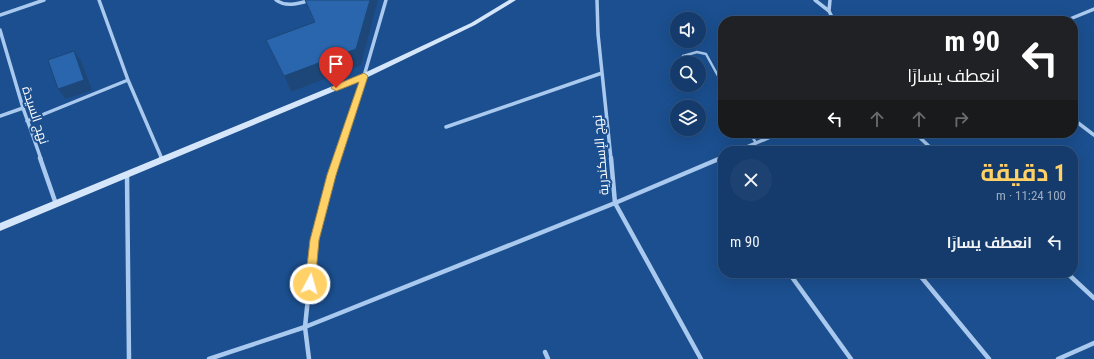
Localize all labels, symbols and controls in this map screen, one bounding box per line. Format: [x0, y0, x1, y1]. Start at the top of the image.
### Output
map controls [670, 12, 706, 136]
button: sound [670, 12, 706, 48]
text: 90 m [944, 25, 1000, 58]
icon: left [1014, 32, 1066, 84]
pin [319, 47, 353, 88]
icon: arrive [325, 53, 347, 75]
button: search [670, 56, 706, 92]
text: انعطف يسارًا [907, 65, 1000, 86]
street label: نهج السيدة [18, 84, 52, 146]
button: layers [670, 100, 706, 136]
icon: left [824, 108, 846, 130]
icon: ahead [866, 108, 888, 130]
icon: ahead [908, 108, 930, 130]
icon: right [950, 108, 972, 130]
street label: نهج الإسكندرية [590, 114, 612, 196]
button: close [730, 159, 772, 201]
text: 1 دقيقة [980, 159, 1066, 187]
text: 100 m · 11:24 [996, 188, 1066, 203]
icon: left [1044, 231, 1066, 253]
text: 90 m [730, 233, 760, 251]
text: انعطف يسارًا [947, 234, 1032, 252]
position arrow [289, 263, 331, 305]

